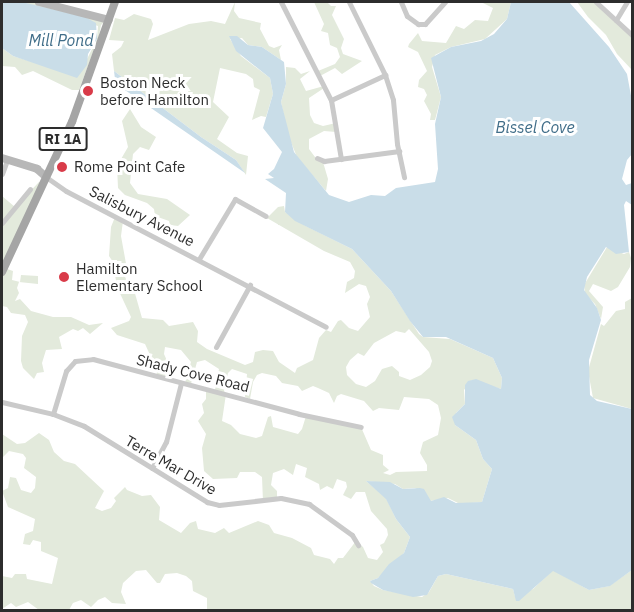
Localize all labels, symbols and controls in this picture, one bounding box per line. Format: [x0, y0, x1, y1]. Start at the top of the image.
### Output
water label: Mill Pond [28, 30, 94, 50]
place label: Boston Neck before Hamilton [100, 73, 209, 108]
marker: Boston Neck before Hamilton [81, 84, 95, 98]
water label: Bissel Cove [495, 117, 575, 137]
road number: RI 1A [38, 128, 88, 150]
place label: Rome Point Cafe [74, 158, 185, 176]
marker: Rome Point Cafe [55, 160, 69, 174]
street label: Salisbury Avenue [86, 182, 198, 250]
place label: Hamilton Elementary School [76, 259, 203, 294]
marker: Hamilton Elementary School [57, 270, 71, 284]
street label: Shady Cove Road [135, 350, 251, 396]
street label: Terre Mar Drive [122, 432, 220, 498]

